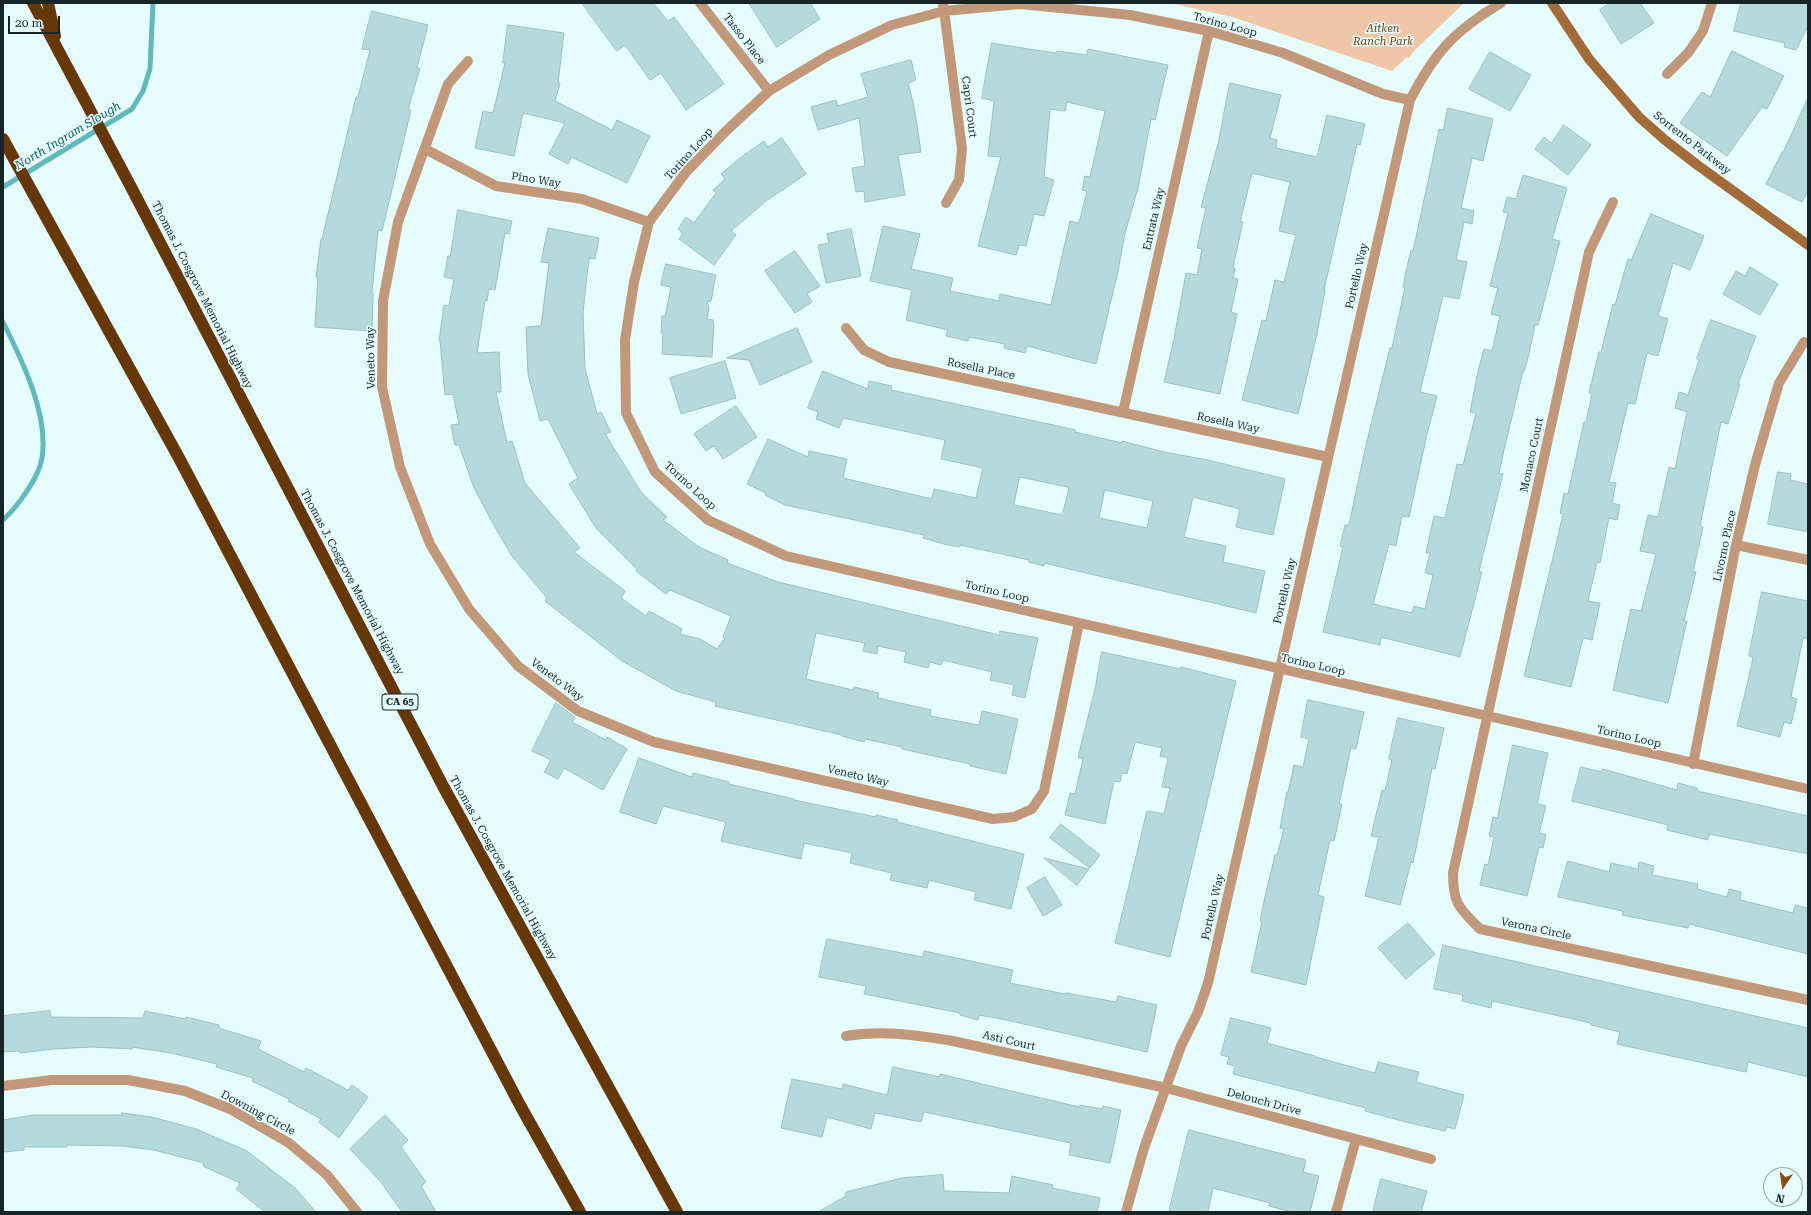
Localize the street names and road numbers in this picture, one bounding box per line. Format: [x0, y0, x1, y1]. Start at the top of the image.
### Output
street label: Torino Loop [1192, 10, 1258, 40]
street label: Tasso Place [720, 11, 768, 67]
street label: Capri Court [959, 75, 979, 139]
street label: Sorrento Parkway [1651, 109, 1733, 177]
street label: Torino Loop [662, 125, 716, 183]
street label: Pino Way [510, 170, 562, 190]
street label: Entrata Way [1140, 186, 1168, 252]
street label: Thomas J. Cosgrove Memorial Highway [149, 199, 255, 391]
street label: Portello Way [1343, 242, 1371, 310]
street label: Veneto Way [364, 327, 378, 389]
street label: Rosella Place [946, 355, 1016, 383]
street label: Rosella Way [1195, 410, 1261, 436]
street label: Monaco Court [1518, 416, 1546, 494]
street label: Torino Loop [661, 459, 719, 513]
street label: Thomas J. Cosgrove Memorial Highway [297, 487, 407, 677]
street label: Livorno Place [1711, 509, 1739, 583]
street label: Portello Way [1271, 557, 1299, 625]
street label: Torino Loop [964, 578, 1030, 606]
street label: Torino Loop [1280, 651, 1346, 679]
street label: Veneto Way [528, 656, 586, 704]
road number: CA 65 [382, 694, 418, 710]
street label: Torino Loop [1596, 723, 1662, 751]
street label: Veneto Way [826, 763, 890, 789]
street label: Thomas J. Cosgrove Memorial Highway [447, 774, 559, 962]
street label: Portello Way [1199, 873, 1227, 941]
street label: Verona Circle [1500, 915, 1572, 943]
street label: Asti Court [981, 1029, 1037, 1053]
street label: Delouch Drive [1225, 1086, 1303, 1118]
street label: Downing Circle [219, 1088, 297, 1138]

